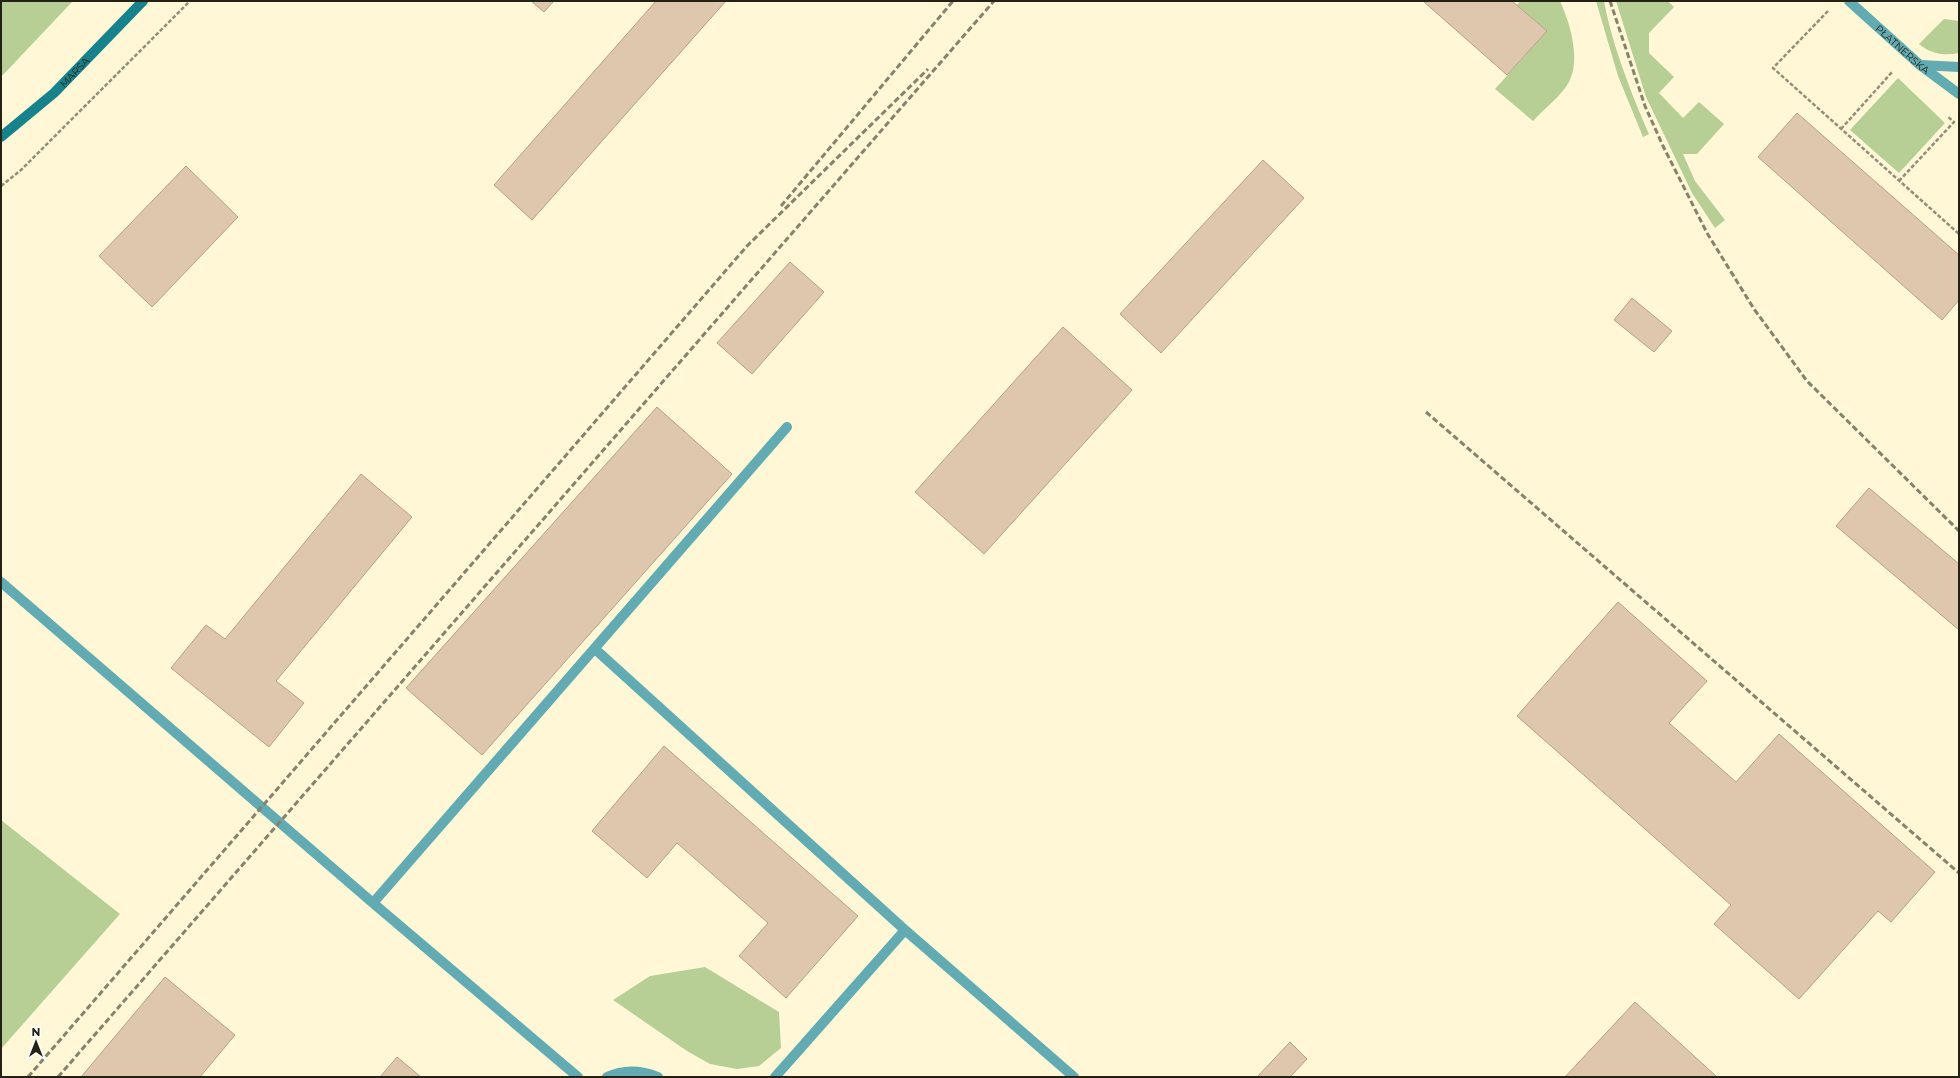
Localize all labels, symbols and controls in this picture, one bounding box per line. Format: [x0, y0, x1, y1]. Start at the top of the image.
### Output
street label: PŁATNERSKA [1873, 22, 1933, 77]
street label: MARSA [57, 54, 92, 90]
north arrow [16, 1022, 56, 1062]
text: N [32, 1025, 40, 1039]

